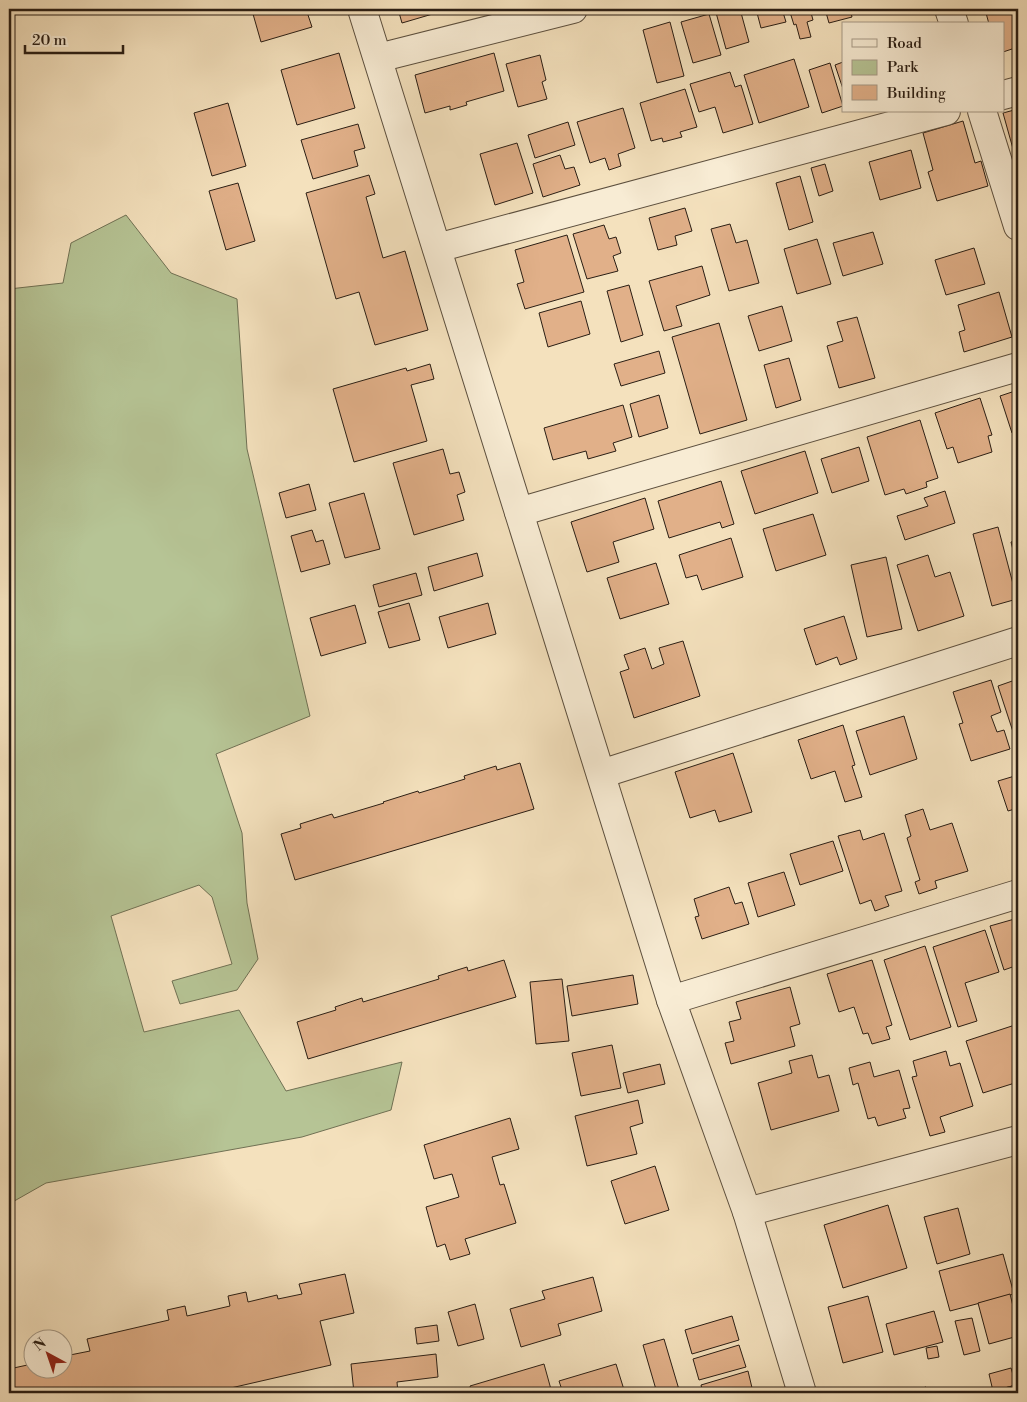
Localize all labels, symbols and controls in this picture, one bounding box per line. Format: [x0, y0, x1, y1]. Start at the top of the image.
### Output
scale bar [25, 22, 122, 54]
legend [842, 22, 1004, 112]
text: 20 m [32, 31, 67, 50]
text: Road [887, 34, 922, 53]
text: Park [887, 58, 919, 77]
text: Building [886, 84, 946, 103]
north arrow [22, 1330, 72, 1380]
text: N [30, 1334, 50, 1355]

